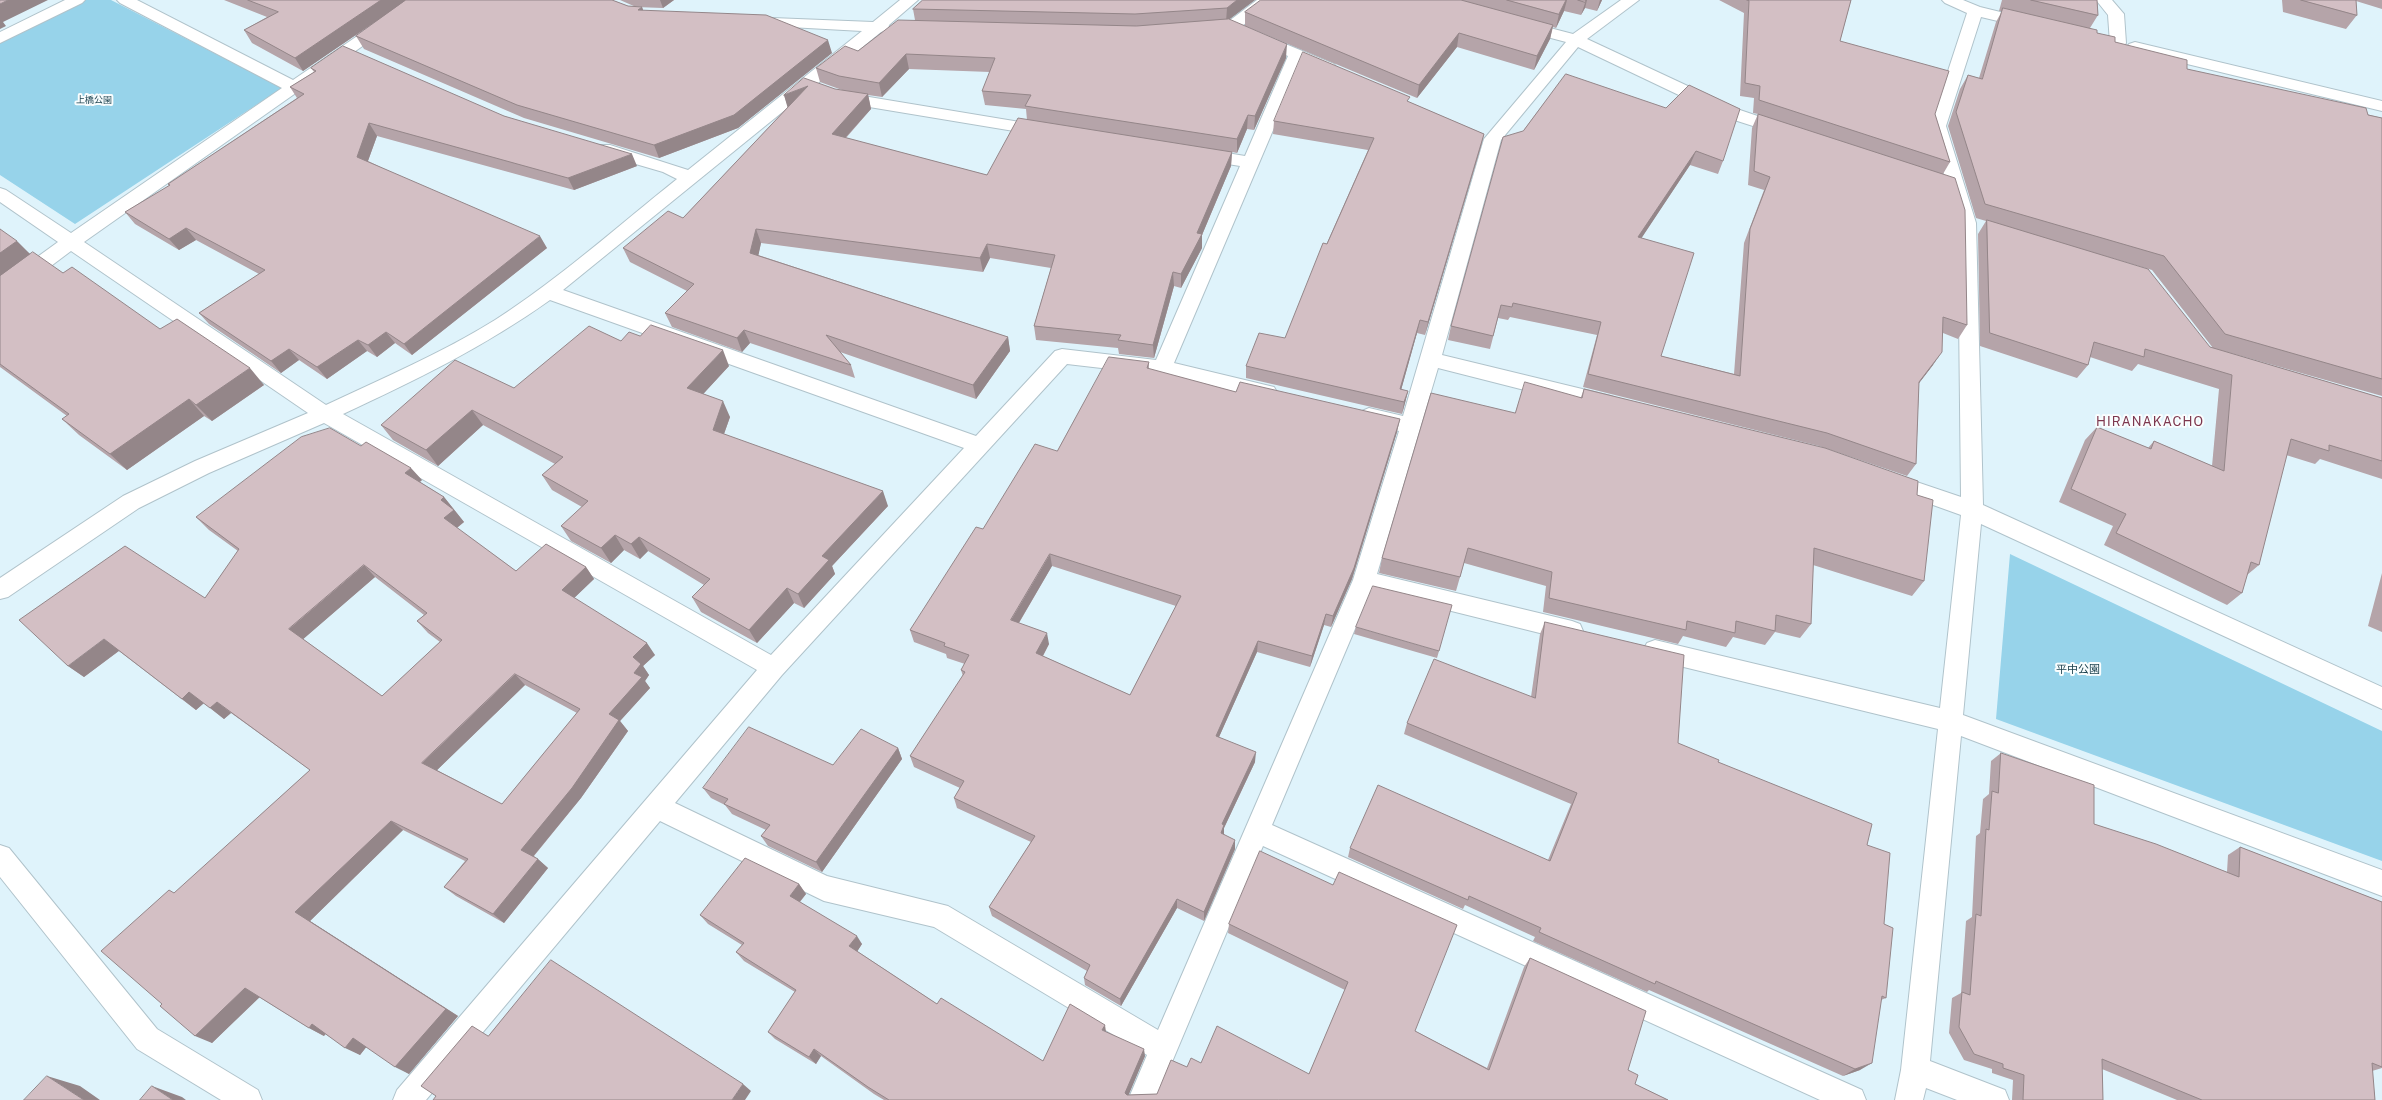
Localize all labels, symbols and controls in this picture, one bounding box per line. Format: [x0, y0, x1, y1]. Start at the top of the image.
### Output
park label: 上橋公園 [76, 95, 112, 105]
district label: HIRANAKACHO [2096, 414, 2204, 430]
park label: 平中公園 [2056, 663, 2100, 677]

